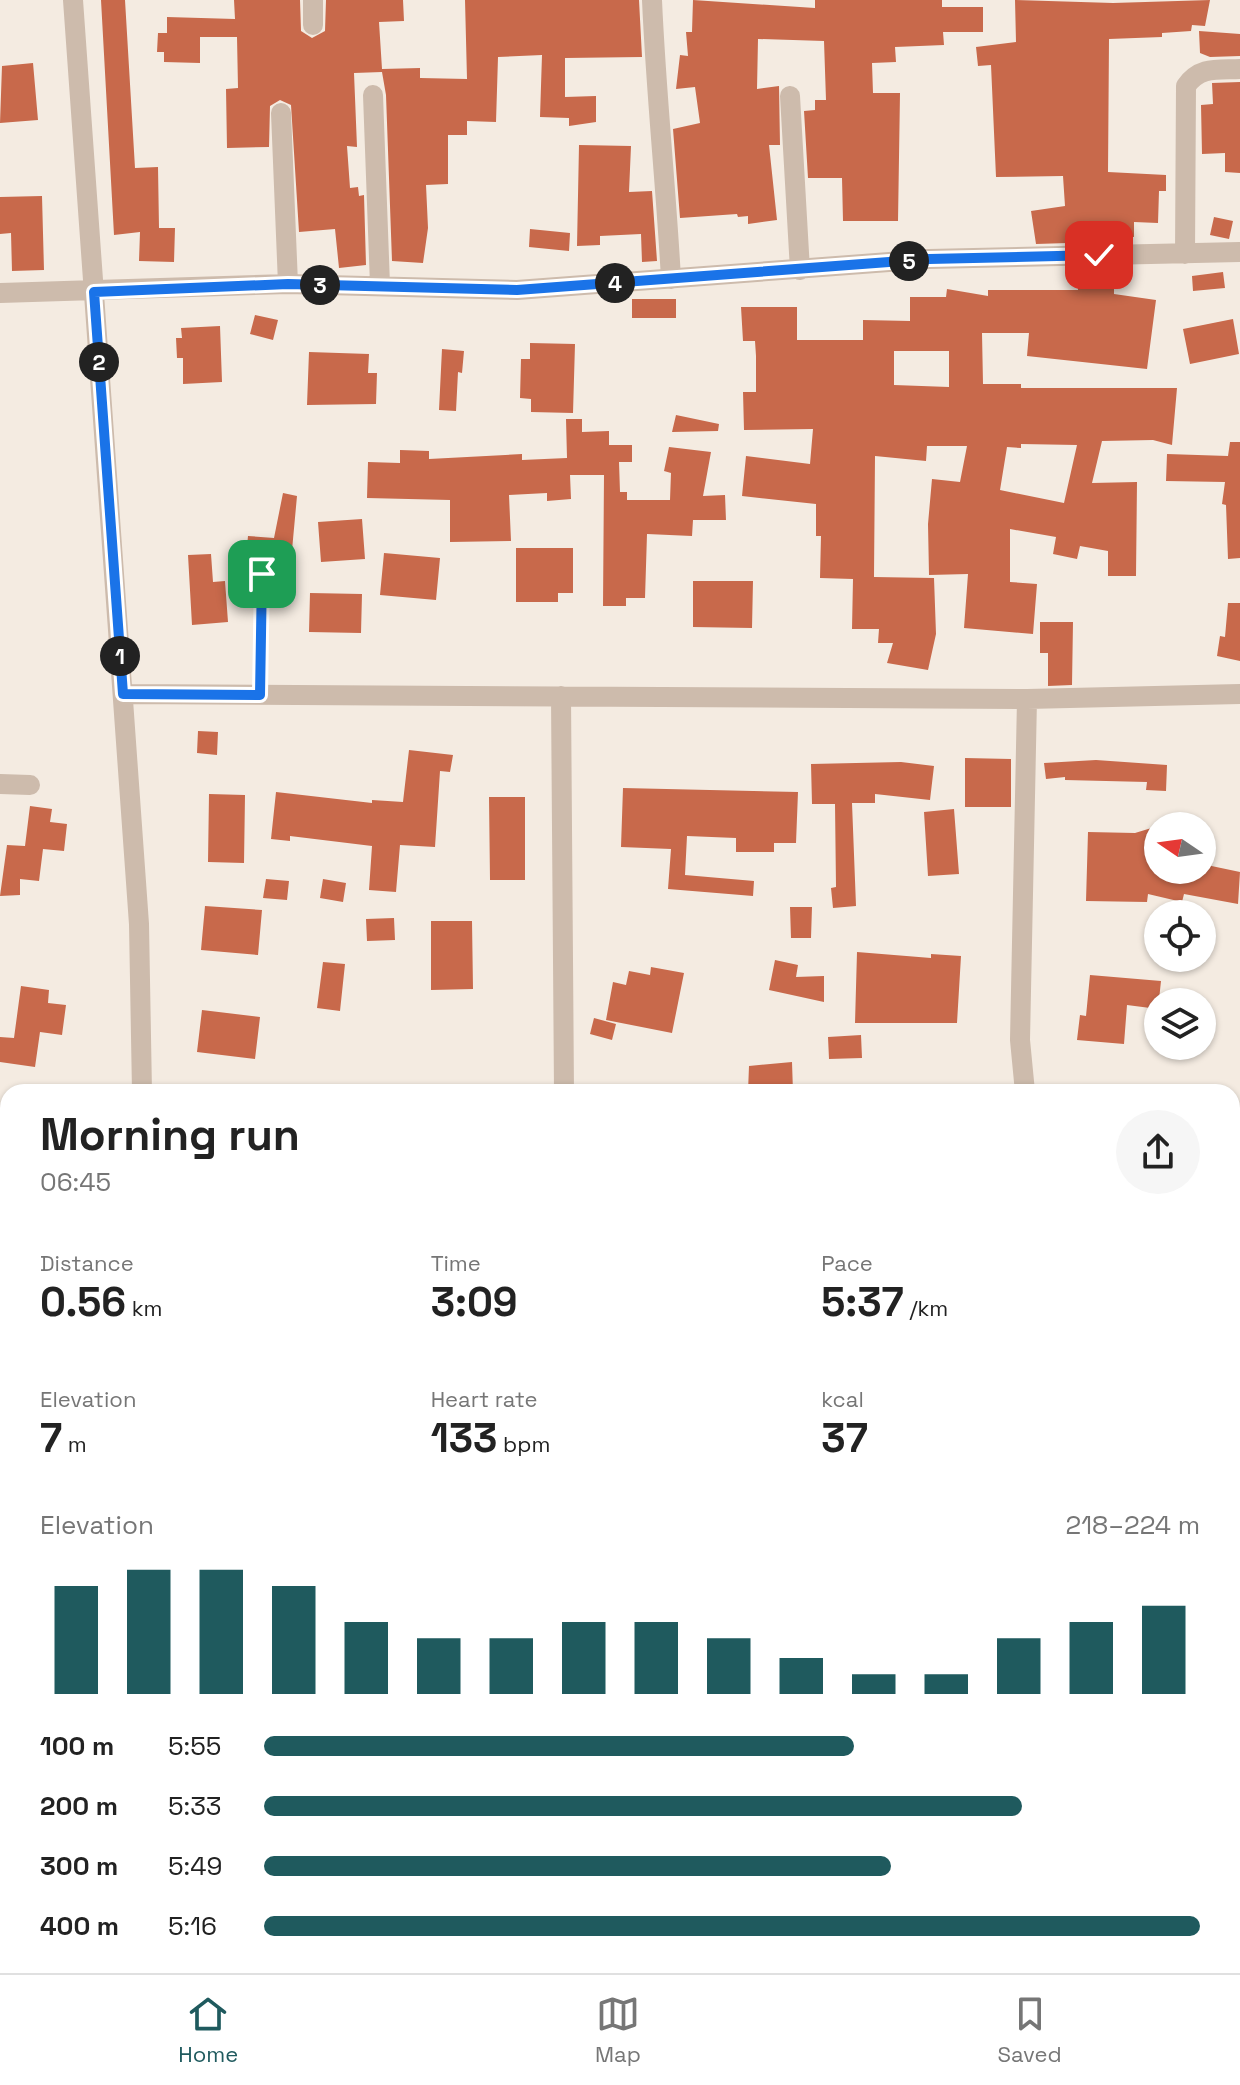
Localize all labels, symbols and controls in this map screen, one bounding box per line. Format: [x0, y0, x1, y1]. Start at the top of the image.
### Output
pin [1065, 221, 1133, 289]
icon: check [1077, 233, 1121, 277]
pin: 5 [889, 241, 929, 281]
text: 5 [902, 247, 916, 275]
pin: 4 [595, 263, 635, 303]
pin: 3 [300, 265, 340, 305]
text: 4 [608, 269, 622, 297]
text: 3 [313, 271, 327, 299]
pin: 2 [79, 342, 119, 382]
text: 2 [92, 348, 106, 376]
pin [228, 540, 296, 608]
icon: arrive [240, 552, 284, 596]
pin: 1 [100, 636, 140, 676]
text: 1 [115, 642, 125, 670]
north arrow [1144, 812, 1216, 884]
map controls [1144, 812, 1216, 1060]
button: locate [1144, 900, 1216, 972]
button: layers [1144, 988, 1216, 1060]
text: Morning run [40, 1107, 300, 1163]
button: share [1116, 1110, 1200, 1194]
text: 06:45 [40, 1165, 111, 1199]
text: Distance [40, 1249, 134, 1277]
text: Time [431, 1249, 481, 1277]
text: Pace [821, 1249, 873, 1277]
text: 0.56 [40, 1277, 126, 1328]
text: 3:09 [431, 1277, 518, 1328]
text: 5:37 [821, 1277, 904, 1328]
text: km [126, 1294, 163, 1322]
text: /km [904, 1294, 948, 1322]
text: Elevation [40, 1385, 136, 1413]
text: Heart rate [431, 1385, 537, 1413]
text: kcal [821, 1385, 864, 1413]
text: 7 [40, 1413, 62, 1464]
text: 133 [431, 1413, 497, 1464]
text: 37 [821, 1413, 868, 1464]
text: m [62, 1430, 87, 1458]
text: bpm [497, 1430, 550, 1458]
text: Elevation [40, 1508, 154, 1542]
text: 218–224 m [1066, 1508, 1200, 1542]
text: 100 m [40, 1729, 114, 1763]
text: 5:55 [168, 1729, 221, 1763]
text: 200 m [40, 1789, 118, 1823]
text: 5:33 [168, 1789, 222, 1823]
text: 300 m [40, 1849, 118, 1883]
text: 5:49 [168, 1849, 222, 1883]
text: 400 m [40, 1909, 119, 1943]
text: 5:16 [168, 1909, 217, 1943]
tab: Home [178, 1992, 238, 2068]
tab: Map [595, 1992, 641, 2068]
tab: Saved [997, 1992, 1062, 2068]

